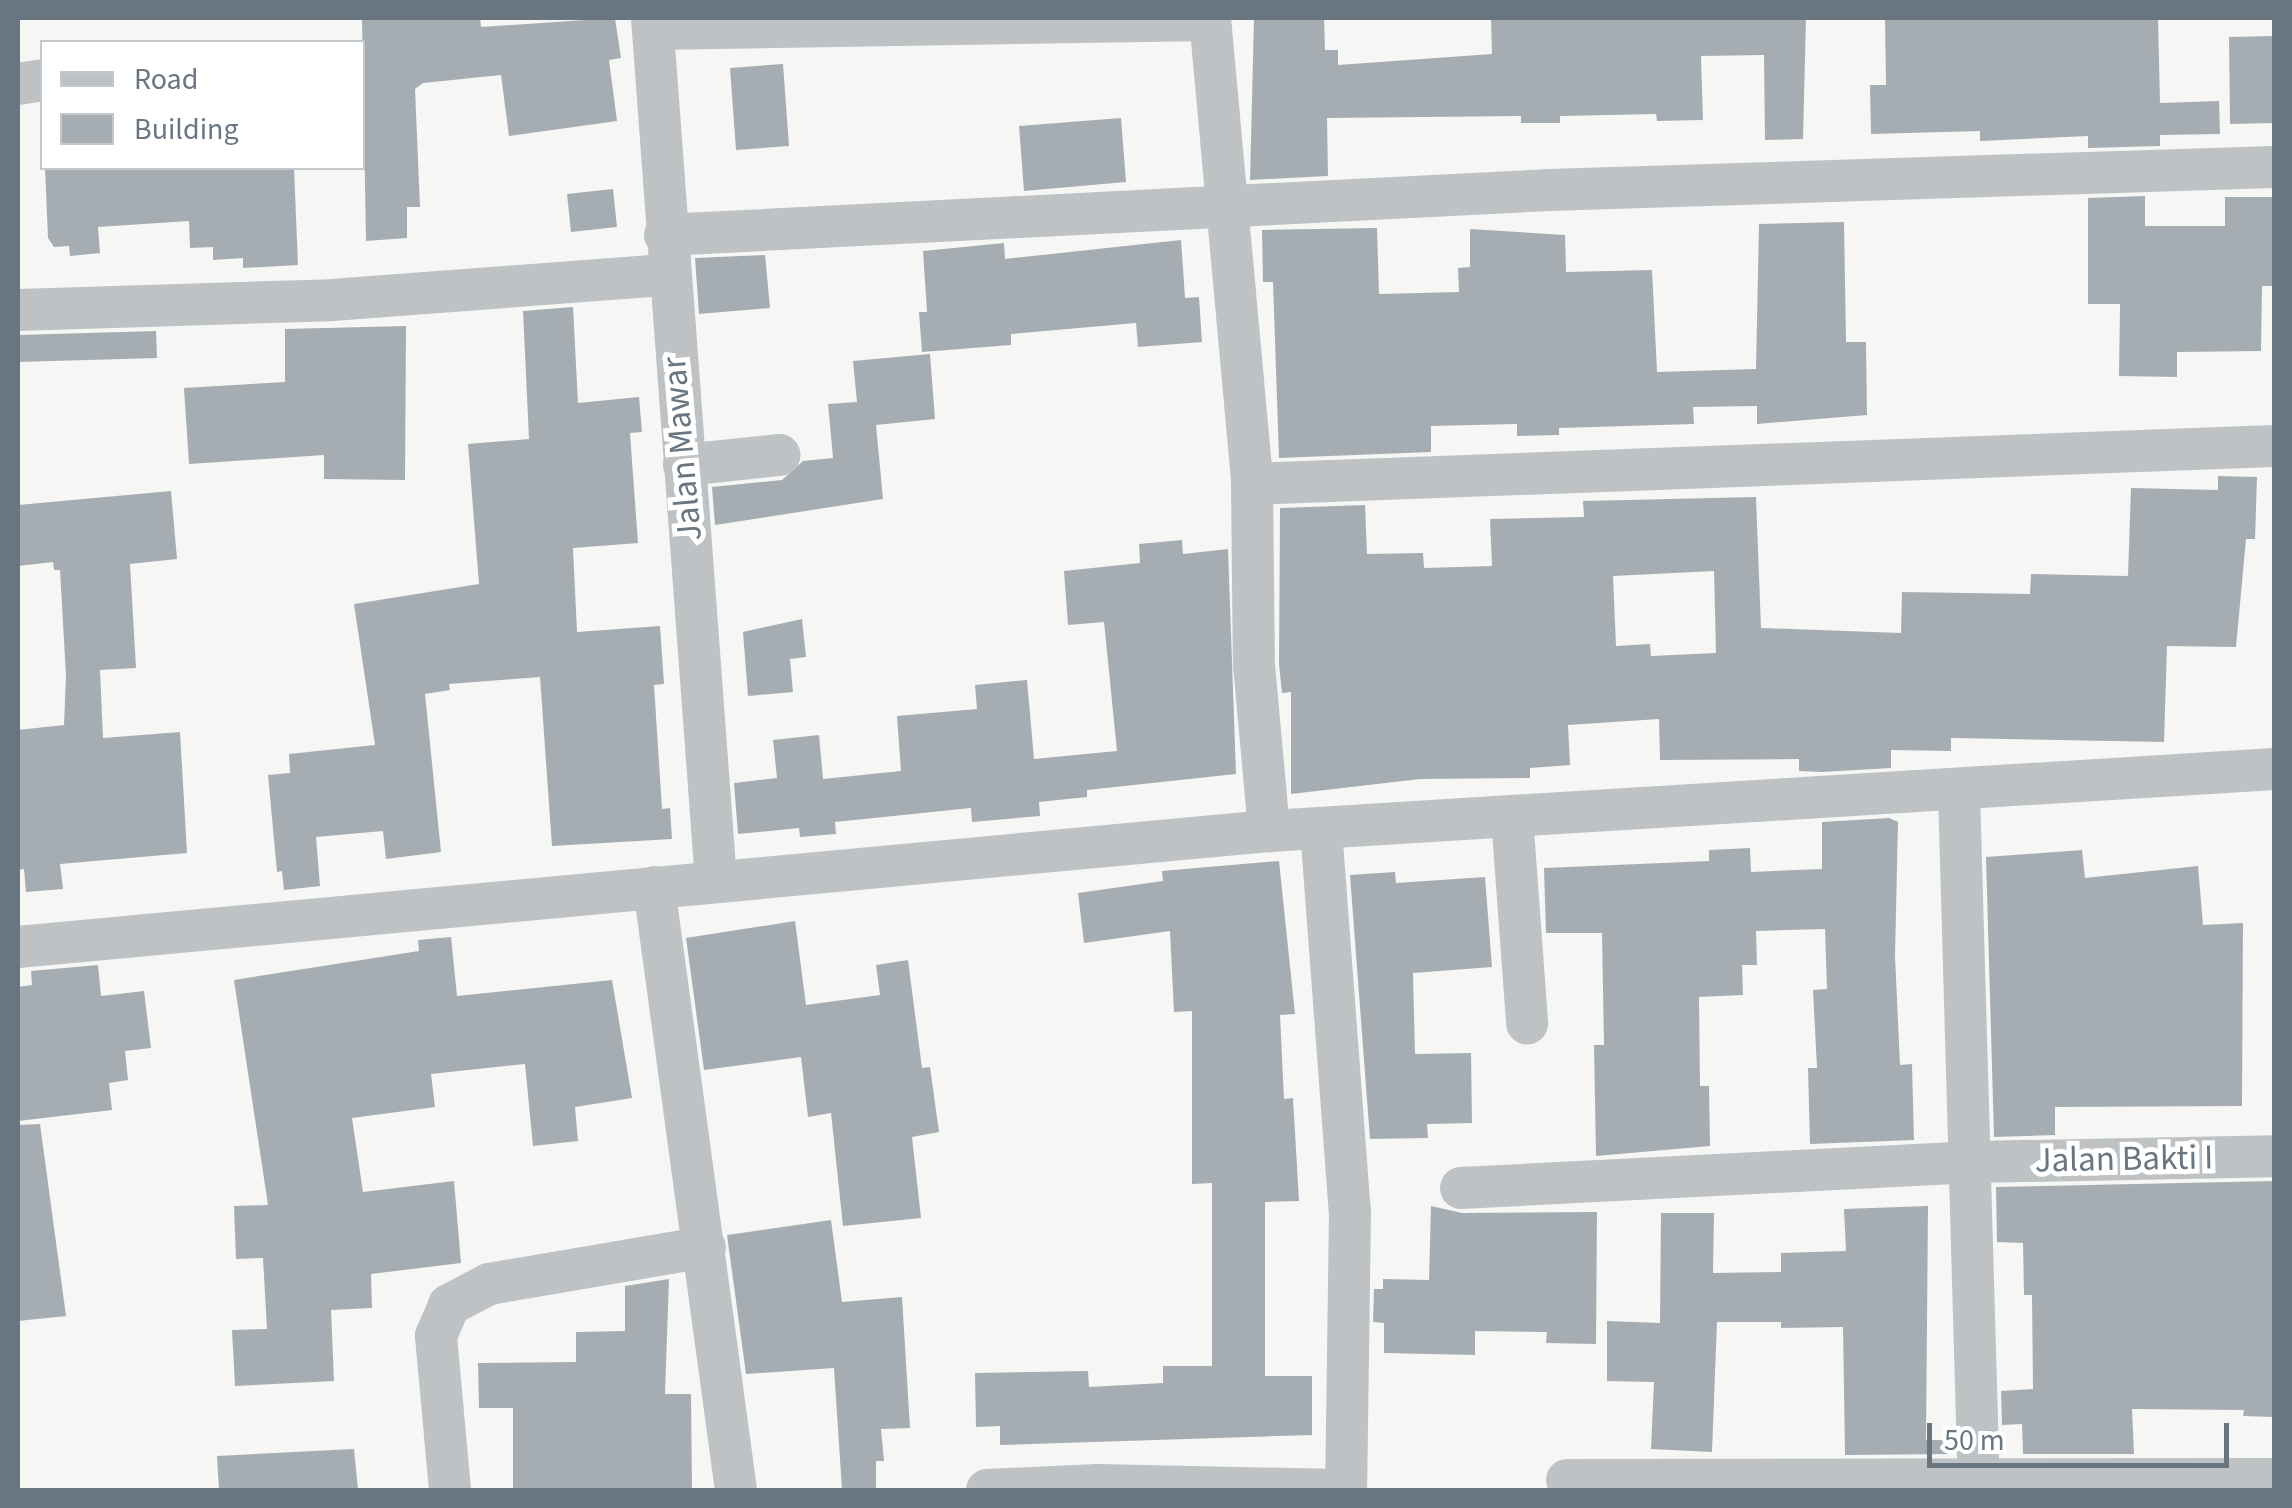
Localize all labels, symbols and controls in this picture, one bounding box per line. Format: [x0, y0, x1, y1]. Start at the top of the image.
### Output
legend [40, 40, 365, 170]
text: Road [134, 58, 198, 101]
text: Building [134, 108, 239, 151]
street label: Jalan Mawar [653, 355, 711, 543]
street label: Jalan Bakti I [2034, 1136, 2214, 1182]
scale bar [1932, 1403, 2234, 1465]
text: 50 m [1944, 1419, 2005, 1462]

